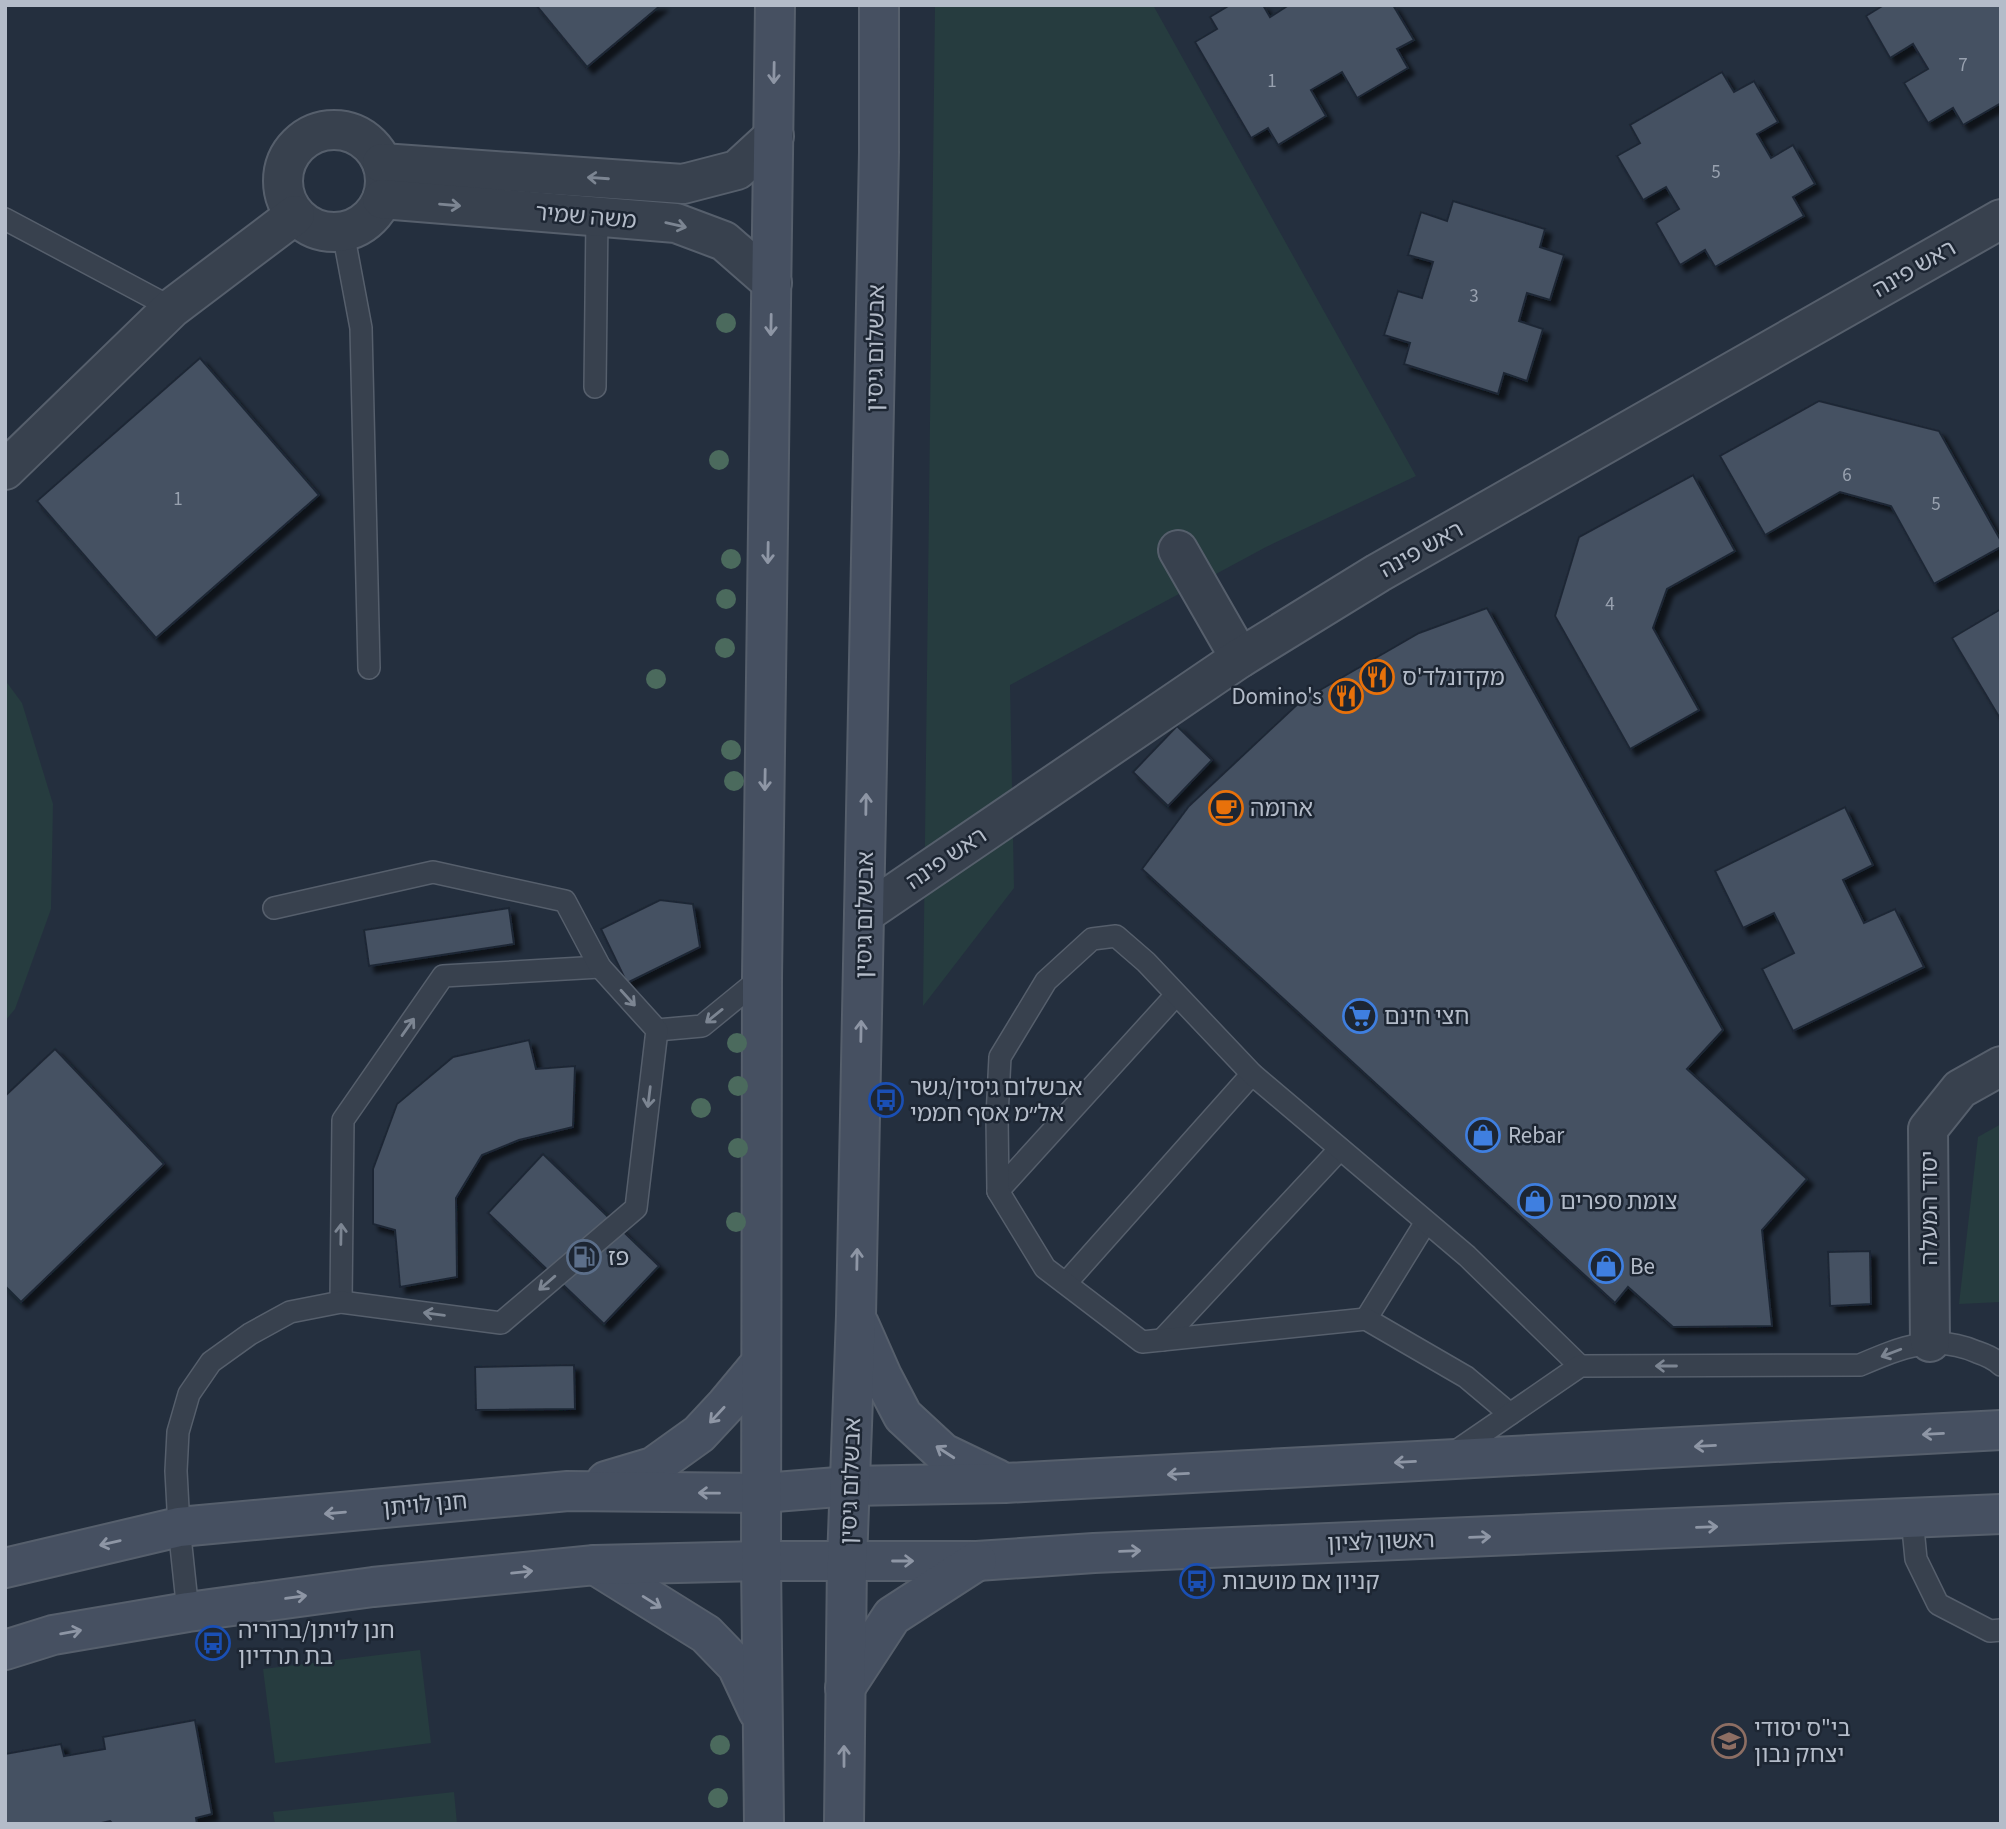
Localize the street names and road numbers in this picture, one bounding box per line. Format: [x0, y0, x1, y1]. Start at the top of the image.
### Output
street label: משה שמיר [534, 196, 638, 237]
street label: ראש פינה [1866, 231, 1962, 306]
street label: אבשלום גיסין [858, 284, 893, 412]
street label: ראש פינה [1373, 513, 1469, 586]
street label: ראש פינה [899, 819, 993, 898]
street label: אבשלום גיסין [847, 851, 882, 979]
street label: יסוד המעלה [1913, 1150, 1946, 1266]
street label: אבשלום גיסין [832, 1417, 869, 1545]
street label: חנן לויתן [381, 1484, 469, 1525]
street label: ראשון לציון [1327, 1523, 1435, 1560]

